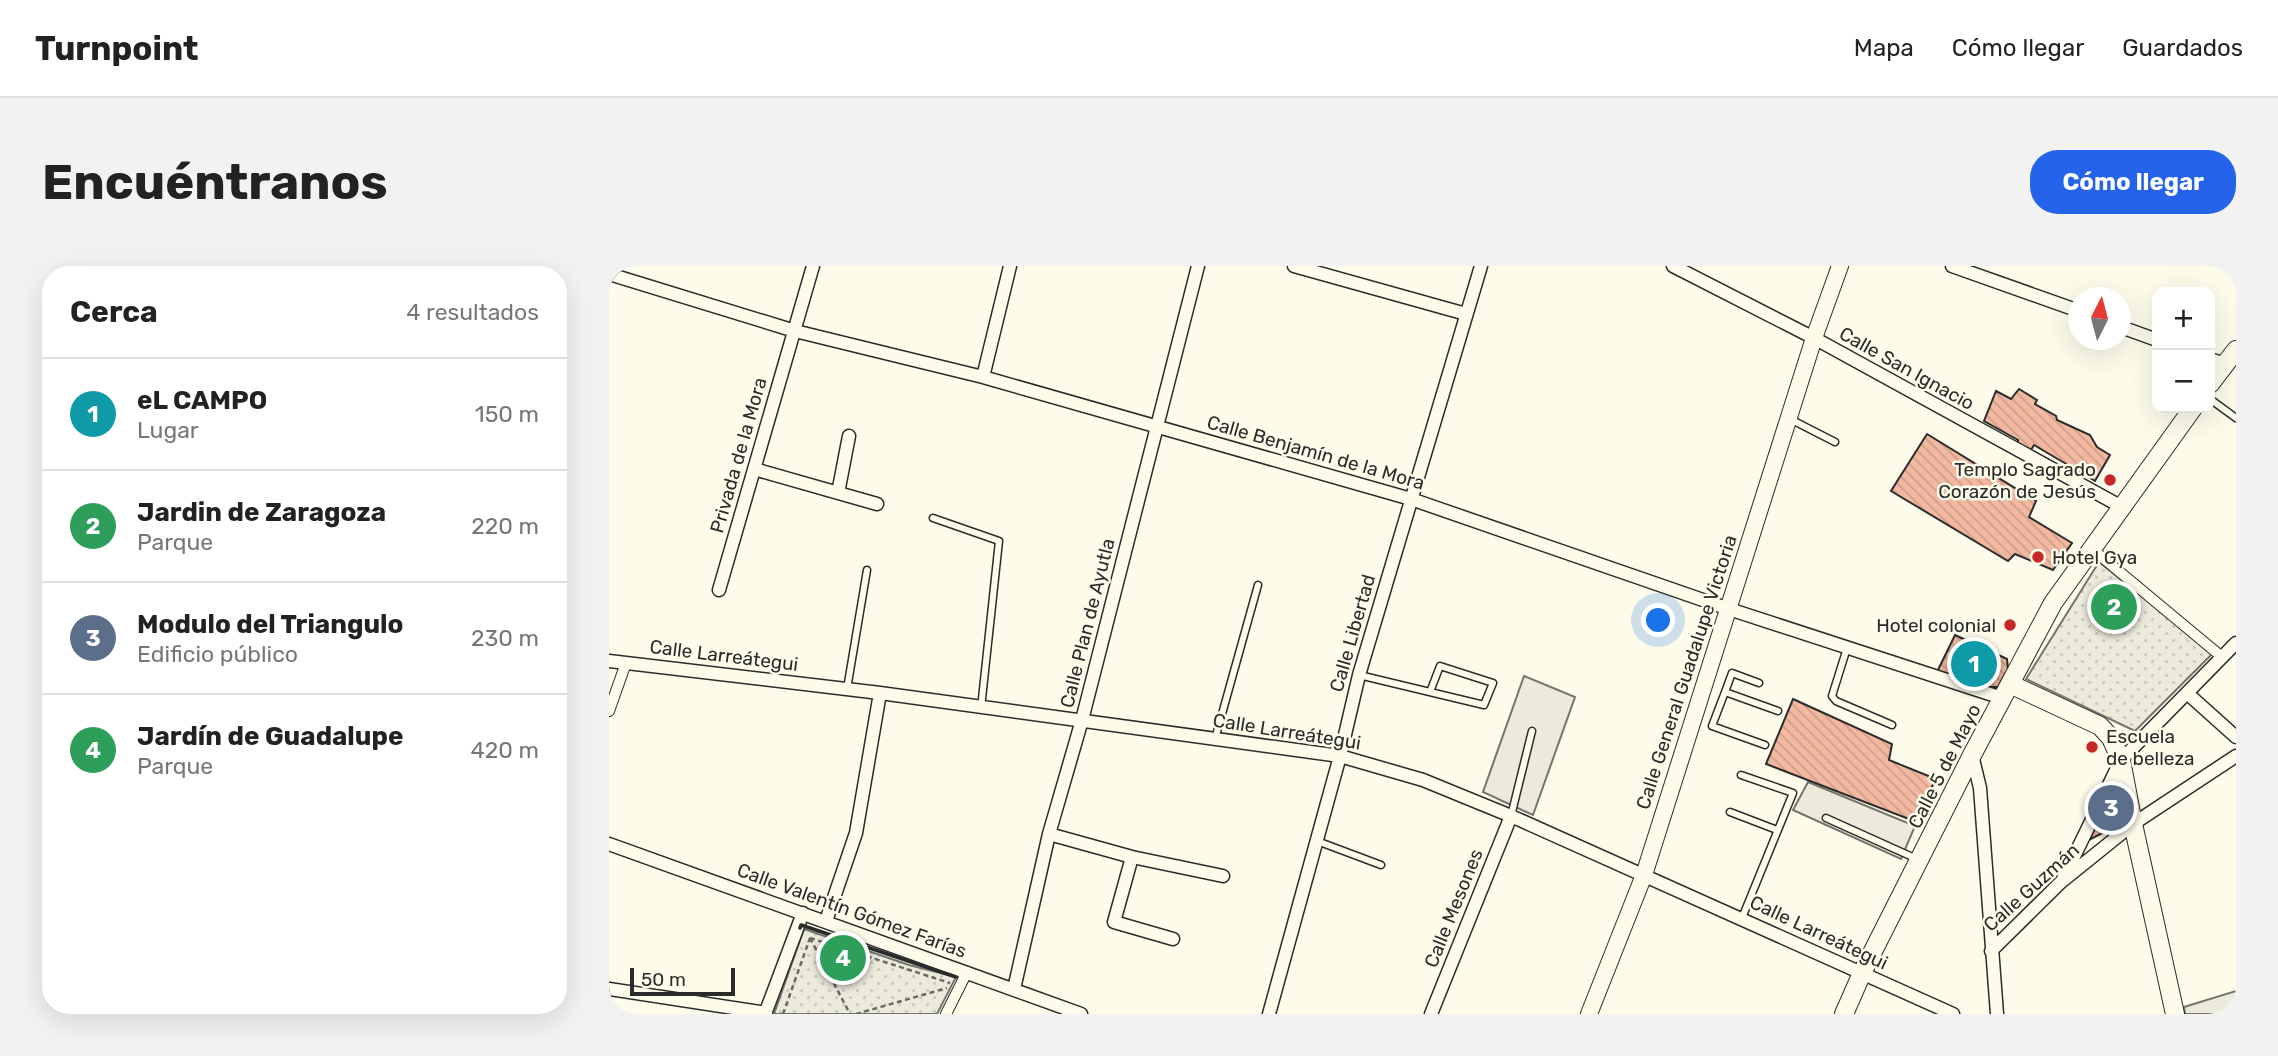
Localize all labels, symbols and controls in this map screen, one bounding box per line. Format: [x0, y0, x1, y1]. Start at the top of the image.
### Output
text: Turnpoint [35, 29, 198, 68]
text: Mapa [1854, 34, 1914, 62]
text: Cómo llegar [1952, 34, 2084, 62]
text: Guardados [2122, 34, 2243, 62]
button: Cómo llegar [2030, 150, 2236, 214]
text: Encuéntranos [42, 153, 388, 211]
north arrow [2068, 287, 2131, 350]
map controls [2152, 287, 2215, 413]
button: + [2152, 287, 2215, 350]
text: Cerca [70, 294, 158, 330]
text: 4 resultados [406, 298, 539, 326]
street label: Calle San Ignacio [1835, 322, 1978, 415]
button: − [2152, 350, 2215, 413]
street label: Privada de la Mora [705, 375, 772, 536]
text: eL CAMPO [137, 385, 267, 416]
text: 1 [87, 400, 99, 428]
text: 150 m [475, 400, 539, 428]
street label: Calle Benjamín de la Mora [1204, 410, 1427, 495]
text: Lugar [137, 416, 199, 444]
place label: Templo Sagrado Corazón de Jesús [1938, 458, 2096, 503]
marker: Templo Sagrado Corazón de Jesús [2102, 472, 2118, 488]
text: Jardin de Zaragoza [137, 497, 386, 528]
text: 2 [86, 512, 100, 540]
text: 220 m [471, 512, 539, 540]
text: Parque [137, 528, 213, 556]
street label: Calle General Guadalupe Victoria [1631, 532, 1742, 812]
street label: Calle Plan de Ayutla [1055, 536, 1120, 710]
place label: Hotel Gya [2052, 546, 2137, 569]
marker: Hotel Gya [2030, 549, 2046, 565]
street label: Calle Libertad [1325, 572, 1380, 695]
pin: 2 [2091, 581, 2137, 633]
your location [1641, 603, 1675, 637]
text: Modulo del Triangulo [137, 609, 403, 640]
place label: Hotel colonial [1876, 614, 1996, 637]
marker: Hotel colonial [2002, 617, 2018, 633]
text: 3 [85, 624, 101, 652]
text: 230 m [471, 624, 539, 652]
street label: Calle Larreátegui [648, 635, 800, 676]
pin: 1 [1951, 638, 1997, 690]
text: Edificio público [137, 640, 298, 668]
street label: Calle 5 de Mayo [1903, 700, 1986, 832]
street label: Calle Larreátegui [1211, 708, 1363, 755]
text: Jardín de Guadalupe [137, 721, 403, 752]
place label: Escuela de belleza [2106, 725, 2195, 770]
text: 4 [85, 736, 101, 764]
text: 420 m [471, 736, 539, 764]
marker: Escuela de belleza [2084, 739, 2100, 755]
text: Parque [137, 752, 213, 780]
pin: 3 [2088, 782, 2134, 834]
street label: Calle Guzmán [1979, 838, 2084, 936]
street label: Calle Mesones [1419, 846, 1488, 971]
street label: Calle Valentín Gómez Farías [734, 858, 970, 963]
street label: Calle Larreátegui [1746, 890, 1891, 974]
pin: 4 [820, 932, 866, 984]
scale bar [630, 965, 735, 997]
text: 50 m [641, 968, 686, 991]

